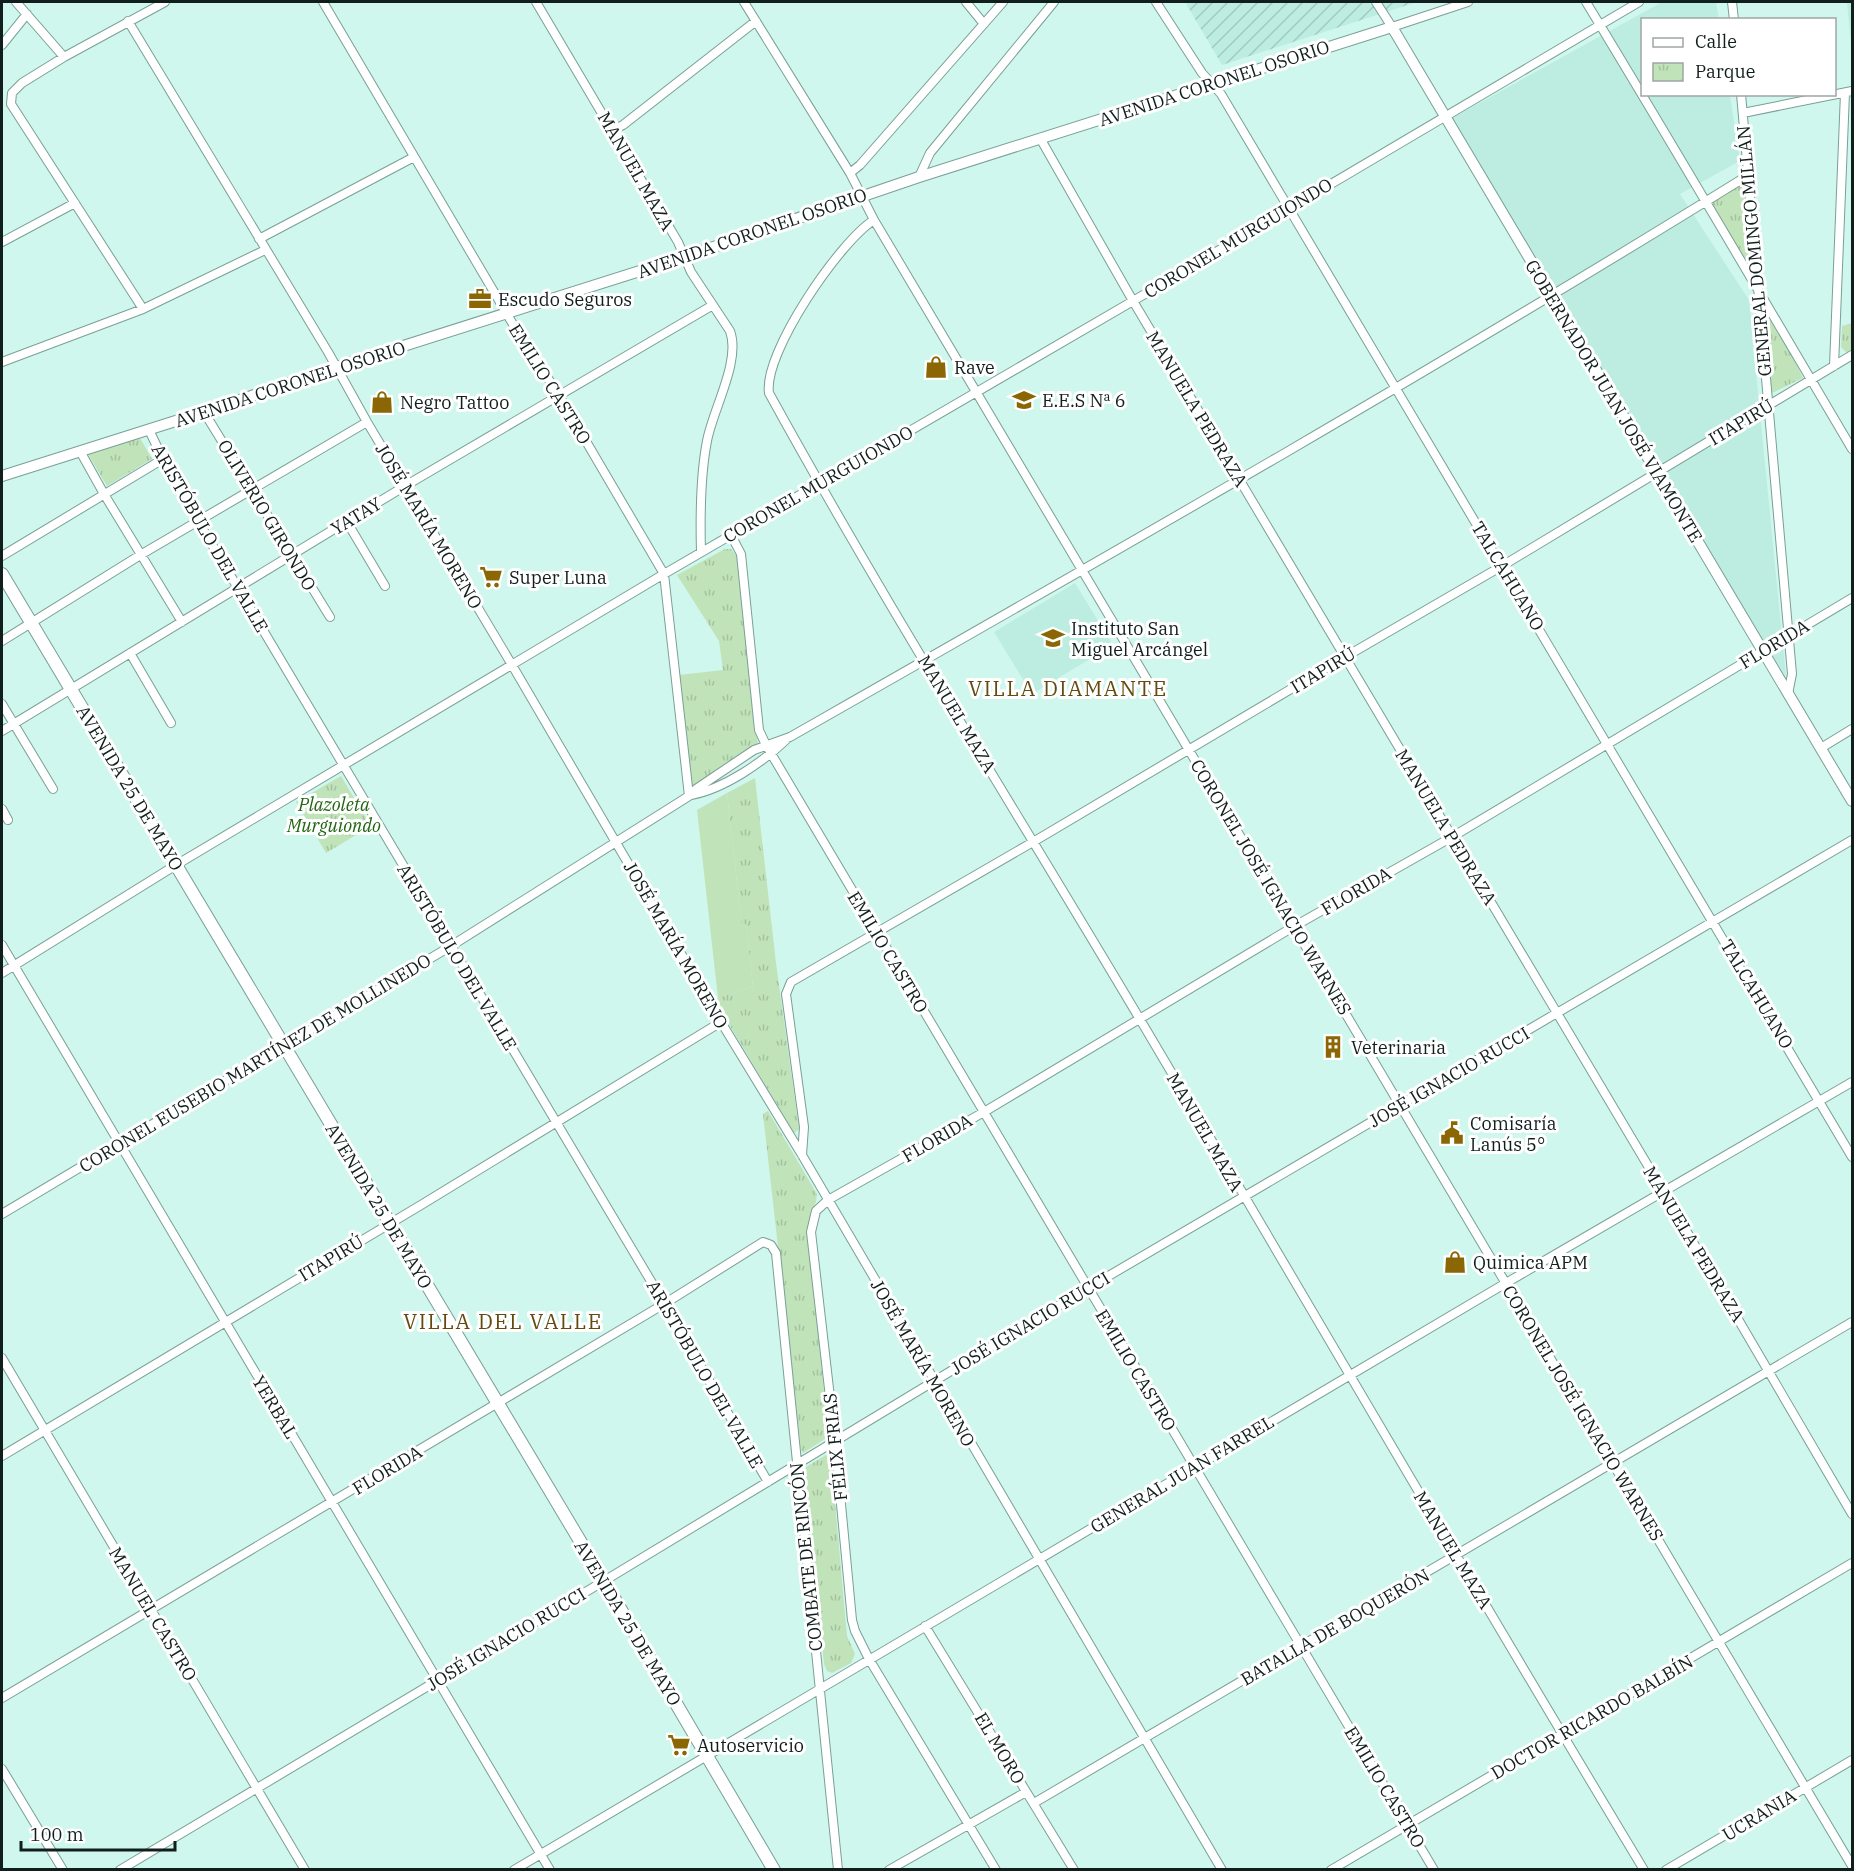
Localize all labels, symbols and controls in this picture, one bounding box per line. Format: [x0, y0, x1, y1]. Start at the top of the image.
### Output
legend [1641, 18, 1836, 96]
text: Calle [1695, 30, 1737, 53]
street label: AVENIDA CORONEL OSORIO [1096, 35, 1332, 131]
text: Parque [1695, 60, 1755, 83]
street label: MANUEL MAZA [593, 107, 680, 235]
street label: GENERAL DOMINGO MILLÁN [1732, 125, 1776, 377]
street label: CORONEL MURGUIONDO [1140, 173, 1336, 303]
street label: AVENIDA CORONEL OSORIO [634, 183, 870, 283]
street label: GOBERNADOR JUAN JOSÉ VIAMONTE [1520, 256, 1708, 546]
office icon: Escudo Seguros [467, 286, 493, 312]
place label: Escudo Seguros [498, 288, 632, 311]
street label: EMILIO CASTRO [504, 319, 596, 449]
street label: MANUELA PEDRAZA [1141, 327, 1253, 492]
street label: AVENIDA CORONEL OSORIO [172, 336, 408, 432]
shop icon: Rave [923, 354, 949, 380]
place label: Rave [954, 356, 995, 379]
school or university icon: E.E.S Nª 6 [1011, 387, 1037, 413]
shop icon: Negro Tattoo [369, 389, 395, 415]
place label: E.E.S Nª 6 [1042, 389, 1126, 412]
place label: Negro Tattoo [400, 391, 509, 414]
street label: ITAPIRÚ [1704, 394, 1778, 450]
street label: CORONEL MURGUIONDO [719, 420, 917, 548]
street label: OLIVERIO GIRONDO [213, 435, 321, 595]
street label: JOSÉ MARÍA MORENO [370, 439, 488, 613]
street label: ARISTÓBULO DEL VALLE [147, 440, 273, 636]
street label: YATAY [326, 492, 386, 540]
street label: TALCAHUANO [1466, 517, 1550, 635]
supermarket icon: Super Luna [478, 564, 504, 590]
place label: Super Luna [509, 566, 607, 589]
street label: FLORIDA [1735, 614, 1814, 674]
place label: Instituto San Miguel Arcángel [1071, 617, 1208, 661]
school or university icon: Instituto San Miguel Arcángel [1040, 625, 1066, 651]
street label: ITAPIRÚ [1286, 642, 1360, 698]
street label: MANUEL MAZA [913, 651, 1002, 778]
district label: VILLA DIAMANTE [968, 674, 1168, 702]
street label: AVENIDA 25 DE MAYO [71, 701, 189, 875]
street label: MANUELA PEDRAZA [1390, 745, 1502, 910]
street label: CORONEL JOSÉ IGNACIO WARNES [1185, 755, 1357, 1019]
park label: Plazoleta Murguiondo [286, 793, 381, 837]
street label: JOSÉ MARÍA MORENO [619, 857, 733, 1033]
street label: ARISTÓBULO DEL VALLE [392, 859, 522, 1055]
street label: FLORIDA [1317, 861, 1396, 920]
street label: EMILIO CASTRO [843, 887, 933, 1017]
street label: TALCAHUANO [1715, 935, 1799, 1053]
street label: CORONEL EUSEBIO MARTÍNEZ DE MOLLINEDO [75, 948, 435, 1178]
street label: JOSÉ IGNACIO RUCCI [1365, 1022, 1533, 1132]
building icon: Veterinaria [1320, 1034, 1346, 1060]
place label: Veterinaria [1351, 1036, 1446, 1059]
street label: MANUEL MAZA [1162, 1068, 1249, 1196]
street label: FLORIDA [898, 1108, 977, 1167]
place label: Comisaría Lanús 5° [1470, 1112, 1557, 1156]
street label: AVENIDA 25 DE MAYO [320, 1119, 438, 1293]
public building icon: Comisaría Lanús 5° [1439, 1120, 1465, 1146]
street label: MANUELA PEDRAZA [1638, 1162, 1750, 1327]
street label: ITAPIRÚ [294, 1230, 368, 1286]
shop icon: Quimica APM [1442, 1249, 1468, 1275]
place label: Quimica APM [1473, 1251, 1588, 1274]
street label: JOSÉ IGNACIO RUCCI [946, 1266, 1114, 1380]
street label: JOSÉ MARÍA MORENO [866, 1275, 980, 1451]
street label: ARISTÓBULO DEL VALLE [642, 1276, 768, 1472]
street label: CORONEL JOSÉ IGNACIO WARNES [1497, 1281, 1669, 1545]
street label: EMILIO CASTRO [1091, 1305, 1181, 1435]
district label: VILLA DEL VALLE [403, 1307, 603, 1335]
street label: YERBAL [247, 1371, 303, 1443]
street label: FÉLIX FRIAS [818, 1392, 852, 1502]
street label: GENERAL JUAN FARREL [1086, 1410, 1278, 1538]
street label: FLORIDA [348, 1440, 427, 1500]
street label: COMBATE DE RINCÓN [785, 1461, 827, 1653]
street label: MANUEL MAZA [1409, 1487, 1498, 1614]
street label: AVENIDA 25 DE MAYO [569, 1536, 687, 1710]
street label: MANUEL CASTRO [104, 1543, 202, 1685]
street label: BATALLA DE BOQUERÓN [1236, 1563, 1434, 1691]
street label: JOSÉ IGNACIO RUCCI [422, 1582, 590, 1696]
street label: DOCTOR RICARDO BALBÍN [1487, 1650, 1697, 1784]
street label: EL MORO [970, 1708, 1030, 1788]
street label: EMILIO CASTRO [1340, 1722, 1430, 1852]
supermarket icon: Autoservicio [666, 1732, 692, 1758]
place label: Autoservicio [697, 1734, 804, 1757]
street label: UCRANIA [1718, 1784, 1801, 1846]
scale bar [21, 1814, 176, 1852]
text: 100 m [30, 1823, 84, 1846]

